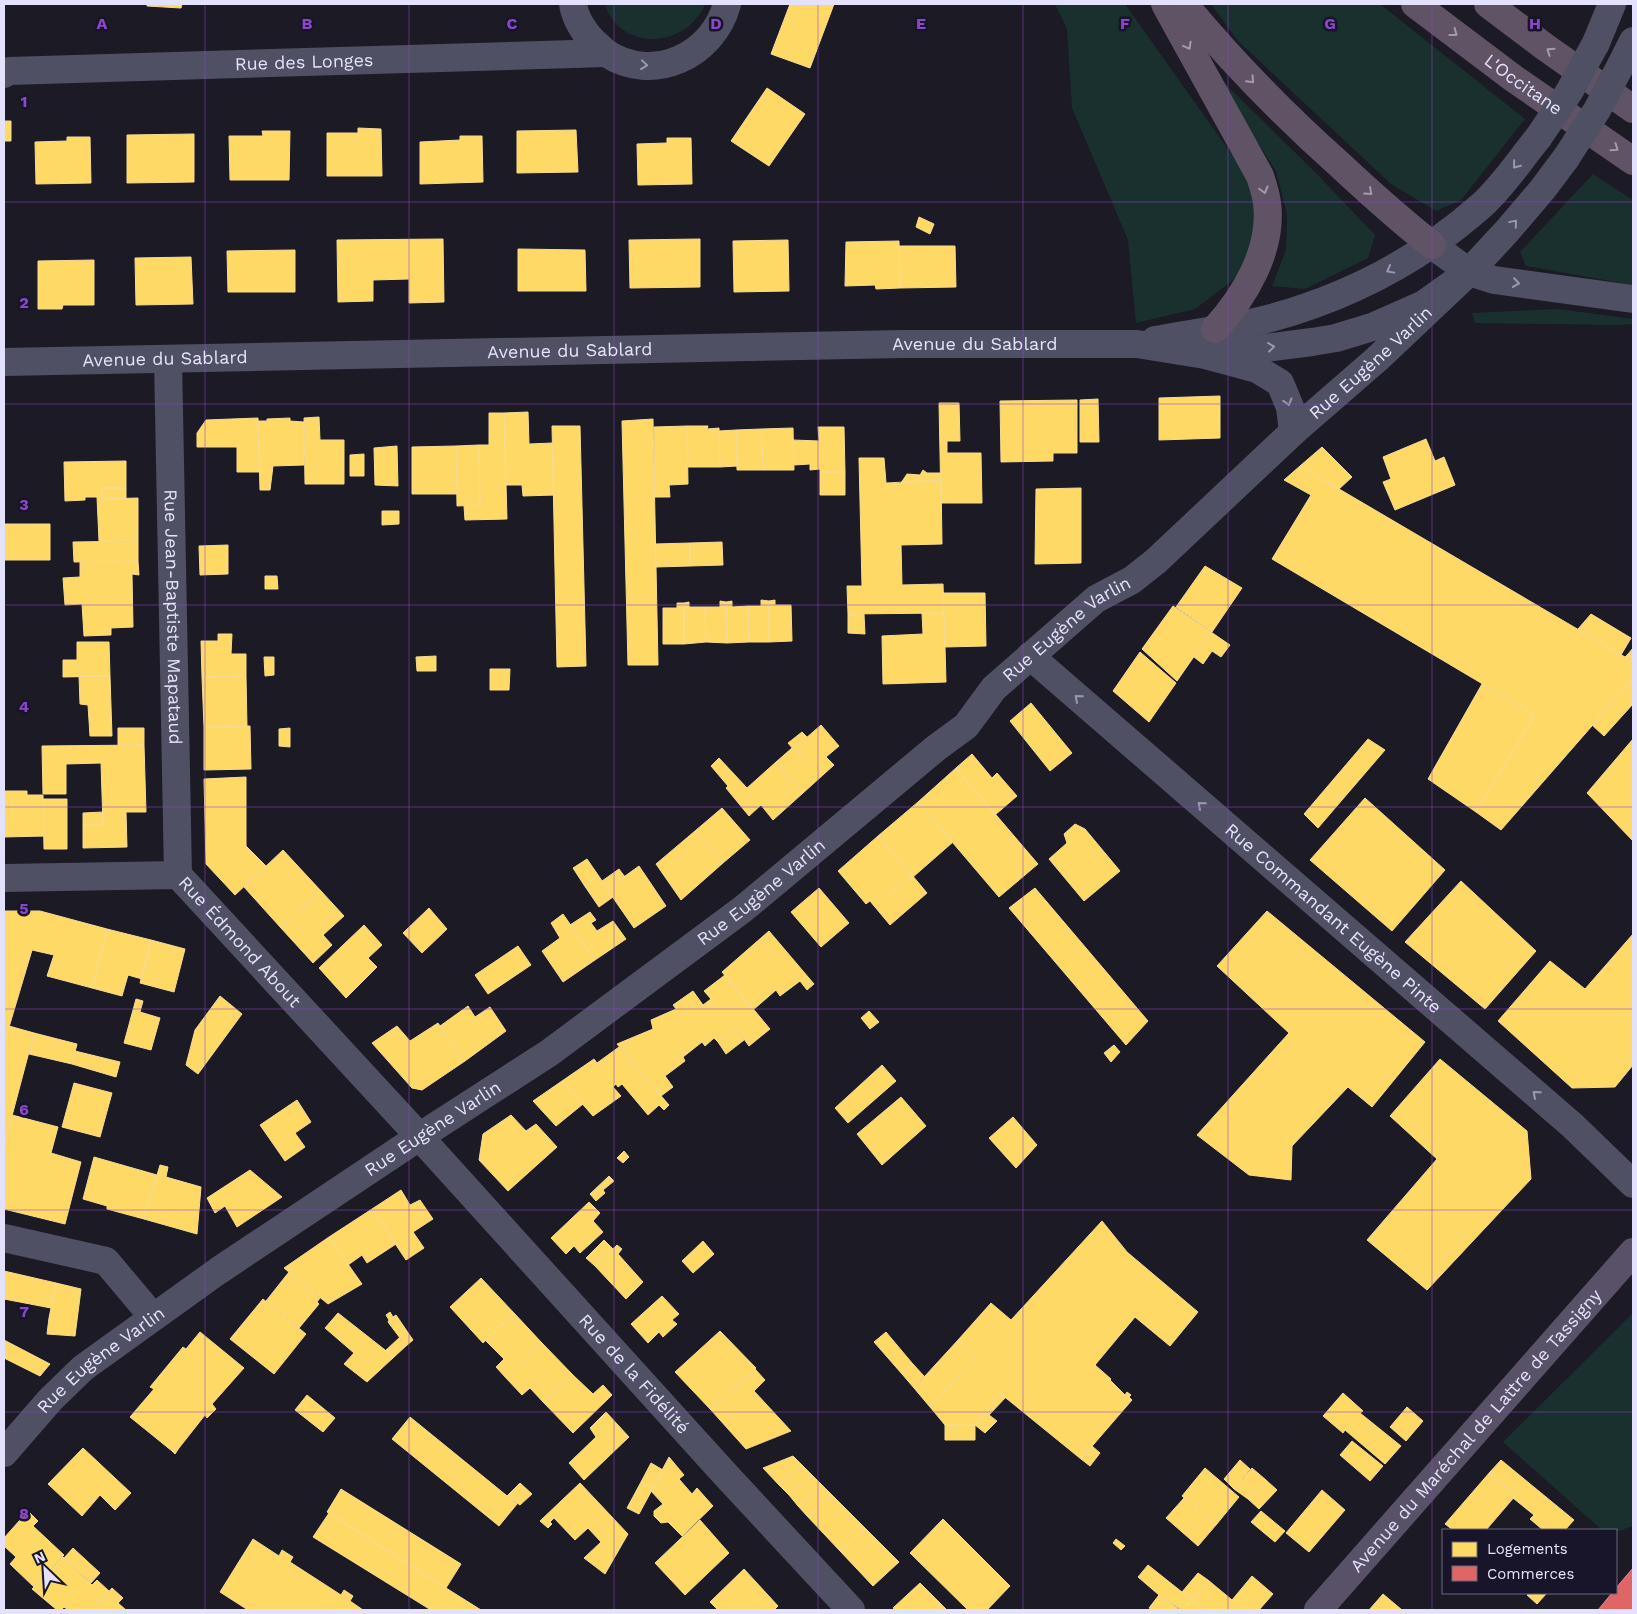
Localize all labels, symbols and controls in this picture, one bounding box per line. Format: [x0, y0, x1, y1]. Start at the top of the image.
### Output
text: A [97, 14, 108, 33]
text: B [302, 14, 313, 33]
text: C [507, 14, 518, 33]
text: D [710, 14, 722, 33]
text: E [916, 14, 926, 33]
text: F [1120, 14, 1130, 33]
text: G [1324, 14, 1336, 33]
text: H [1529, 14, 1541, 33]
one-way arrow [1448, 28, 1457, 36]
one-way arrow [1182, 41, 1192, 50]
one-way arrow [1547, 48, 1556, 57]
street label: Rue des Longes [234, 49, 374, 74]
street label: L'Occitane [1481, 49, 1567, 119]
one-way arrow [640, 59, 648, 70]
one-way arrow [1245, 74, 1254, 83]
text: 1 [21, 92, 27, 111]
one-way arrow [1609, 142, 1619, 151]
one-way arrow [1512, 160, 1521, 169]
one-way arrow [1258, 185, 1269, 194]
one-way arrow [1363, 186, 1372, 195]
one-way arrow [1509, 220, 1517, 229]
one-way arrow [1387, 263, 1396, 273]
one-way arrow [1513, 277, 1521, 288]
text: 2 [19, 293, 29, 312]
street label: Rue Eugène Varlin [1305, 302, 1436, 423]
street label: Avenue du Sablard [892, 333, 1057, 354]
street label: Avenue du Sablard [487, 338, 653, 362]
one-way arrow [1267, 342, 1275, 353]
street label: Avenue du Sablard [82, 346, 248, 370]
one-way arrow [1282, 398, 1293, 406]
street label: Rue Jean-Baptiste Mapataud [161, 489, 186, 745]
text: 3 [19, 495, 29, 514]
street label: Rue Eugène Varlin [998, 572, 1134, 686]
one-way arrow [1075, 695, 1084, 704]
text: 4 [19, 697, 29, 716]
one-way arrow [1198, 802, 1207, 811]
street label: Rue Commandant Eugène Pinte [1221, 819, 1446, 1017]
street label: Rue Eugène Varlin [693, 834, 829, 950]
street label: Rue Édmond About [175, 872, 306, 1012]
text: 5 [19, 899, 29, 918]
street label: Rue Eugène Varlin [360, 1076, 504, 1180]
one-way arrow [1532, 1091, 1541, 1100]
text: 6 [19, 1100, 29, 1119]
street label: Avenue du Maréchal de Lattre de Tassigny [1345, 1284, 1606, 1576]
text: 7 [19, 1302, 29, 1321]
street label: Rue Eugène Varlin [32, 1302, 168, 1417]
street label: Rue de la Fidélité [575, 1309, 694, 1438]
text: 8 [19, 1504, 29, 1523]
legend [1442, 1529, 1617, 1594]
text: Logements [1487, 1540, 1568, 1558]
north arrow [20, 1544, 70, 1594]
text: N [31, 1548, 48, 1567]
text: Commerces [1487, 1565, 1574, 1583]

